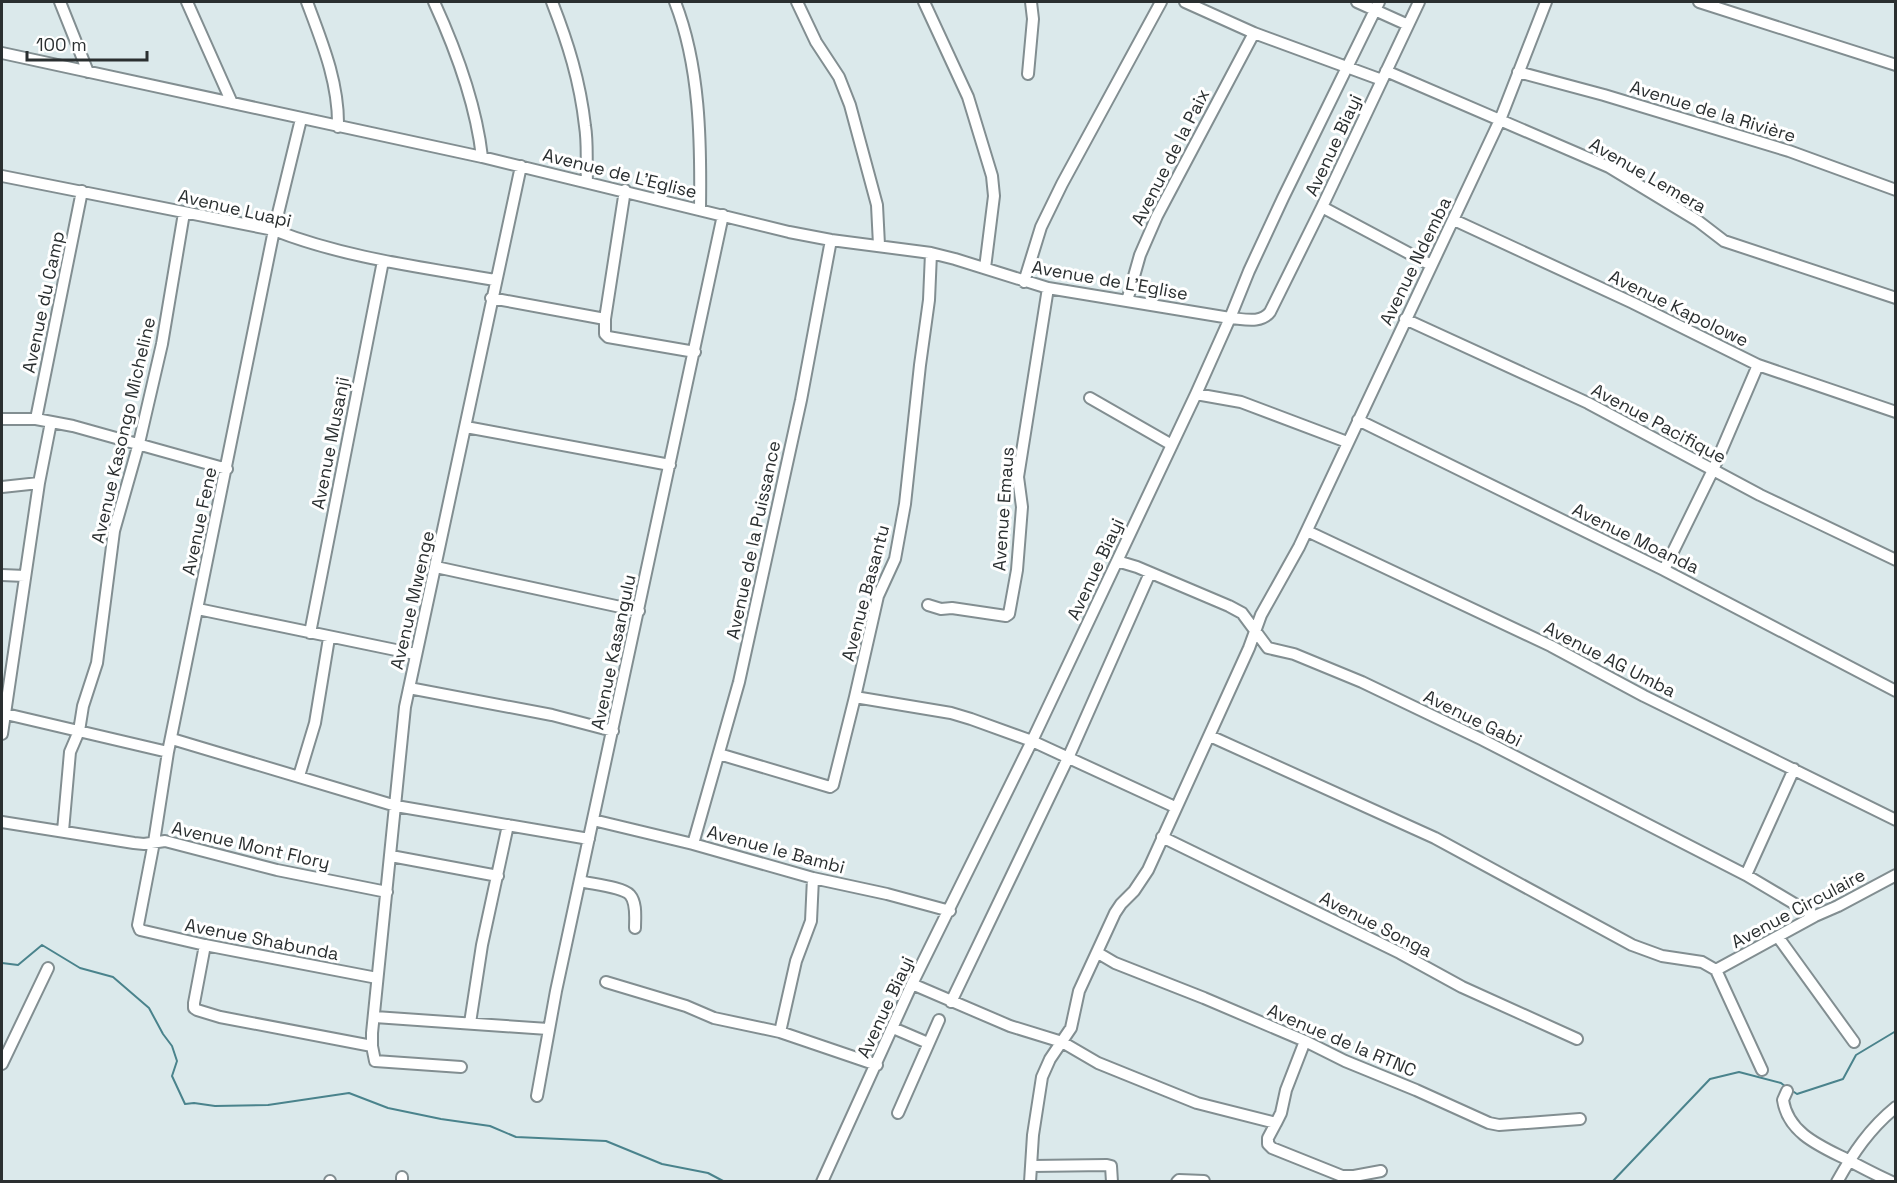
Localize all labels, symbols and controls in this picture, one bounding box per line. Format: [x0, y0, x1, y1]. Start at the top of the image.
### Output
scale bar [27, 24, 147, 62]
text: 100 m [36, 33, 87, 56]
street label: Avenue de la Rivière [1627, 75, 1799, 147]
street label: Avenue de la Paix [1126, 85, 1214, 229]
street label: Avenue Biayi [1299, 90, 1367, 200]
street label: Avenue Lemera [1585, 132, 1711, 218]
street label: Avenue de L'Eglise [540, 143, 700, 203]
street label: Avenue Luapi [176, 184, 294, 232]
street label: Avenue Ndemba [1374, 193, 1456, 329]
street label: Avenue du Camp [17, 229, 69, 375]
street label: Avenue de L'Eglise [1030, 255, 1190, 305]
street label: Avenue Kapolowe [1605, 264, 1753, 352]
street label: Avenue Kasongo Micheline [86, 315, 160, 545]
street label: Avenue Musanji [306, 375, 354, 511]
street label: Avenue Pacifique [1588, 378, 1730, 468]
street label: Avenue de la Puissance [721, 439, 785, 641]
street label: Avenue Emaus [987, 446, 1019, 572]
street label: Avenue Fene [176, 465, 222, 577]
street label: Avenue Moanda [1569, 497, 1703, 579]
street label: Avenue Biayi [1061, 514, 1129, 624]
street label: Avenue Basantu [836, 522, 894, 664]
street label: Avenue Mwenge [385, 528, 439, 672]
street label: Avenue Kasangulu [585, 572, 641, 732]
street label: Avenue AG Umba [1540, 616, 1680, 702]
street label: Avenue Gabi [1420, 684, 1526, 752]
street label: Avenue Mont Flory [170, 816, 332, 874]
street label: Avenue le Bambi [705, 820, 847, 878]
street label: Avenue Circulaire [1727, 863, 1869, 953]
street label: Avenue Songa [1316, 886, 1436, 962]
street label: Avenue Shabunda [183, 913, 341, 965]
street label: Avenue Biayi [851, 952, 919, 1062]
street label: Avenue de la RTNC [1264, 998, 1420, 1082]

